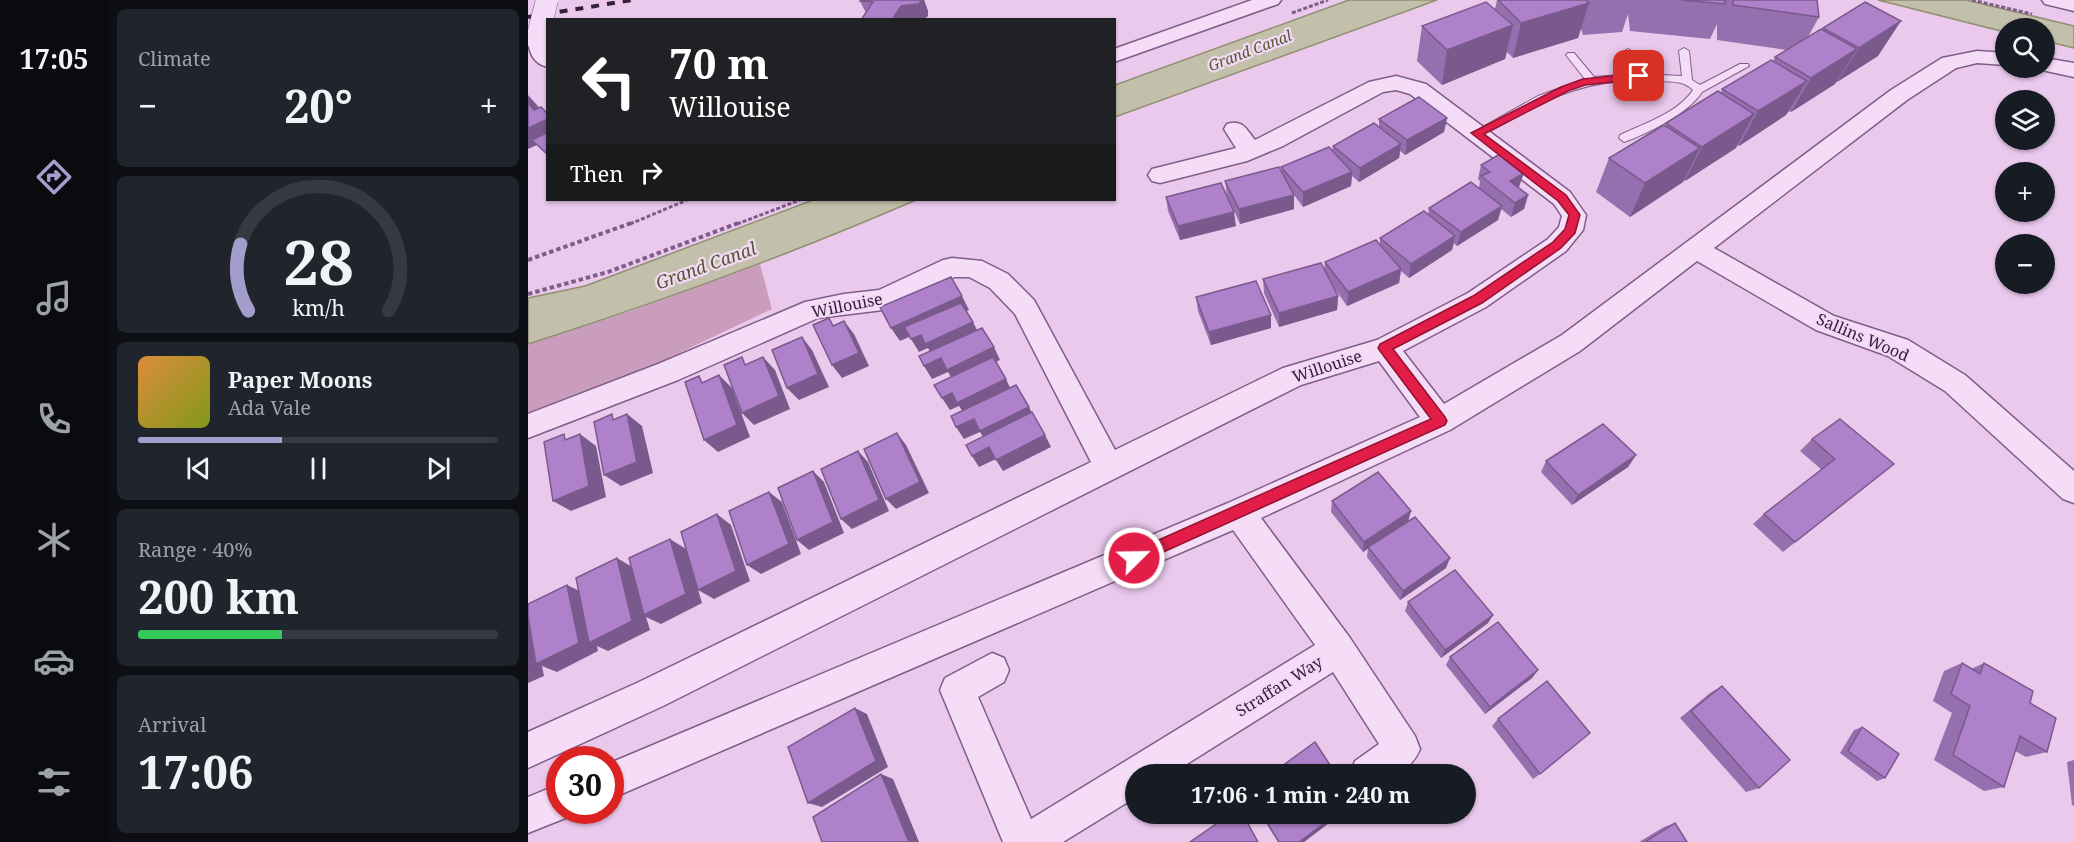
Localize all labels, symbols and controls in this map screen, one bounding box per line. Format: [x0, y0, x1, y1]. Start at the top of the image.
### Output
map controls [1995, 18, 2055, 294]
button: search [1995, 18, 2055, 78]
water label: Grand Canal [1205, 25, 1295, 75]
text: 70 m [669, 34, 769, 91]
text: 17:05 [19, 40, 89, 77]
icon: left [570, 42, 648, 120]
text: Climate [138, 45, 211, 72]
pin [1613, 50, 1664, 101]
icon: arrive [1622, 59, 1655, 92]
text: 20° [284, 75, 353, 136]
text: − [138, 83, 157, 128]
text: + [480, 83, 498, 128]
text: Willouise [669, 88, 791, 125]
button: layers [1995, 90, 2055, 150]
icon: directions [33, 156, 75, 198]
icon: right [635, 156, 668, 189]
text: Then [570, 158, 623, 188]
button: + [1995, 162, 2055, 222]
text: 28 [283, 219, 353, 304]
button: − [1995, 234, 2055, 294]
water label: Grand Canal [652, 236, 760, 294]
icon: music [33, 277, 75, 319]
street label: Willouise [810, 287, 884, 323]
text: km/h [292, 294, 345, 323]
street label: Sallins Wood [1813, 308, 1913, 366]
street label: Willouise [1289, 344, 1365, 388]
text: Paper Moons [228, 364, 372, 394]
text: Ada Vale [228, 394, 311, 421]
icon: phone [33, 398, 75, 440]
icon: previous [182, 452, 215, 485]
icon: pause [302, 452, 335, 485]
icon: next [422, 452, 455, 485]
icon: climate [33, 519, 75, 561]
position arrow [1102, 526, 1166, 590]
text: Range · 40% [138, 536, 252, 563]
text: 200 km [138, 566, 299, 627]
icon: car [33, 640, 75, 682]
street label: Straffan Way [1231, 650, 1328, 721]
text: Arrival [138, 711, 206, 738]
text: 17:06 [138, 741, 253, 802]
speed limit sign: 30 [546, 746, 624, 824]
icon: filters [33, 761, 75, 803]
text: 17:06 · 1 min · 240 m [1191, 779, 1410, 809]

